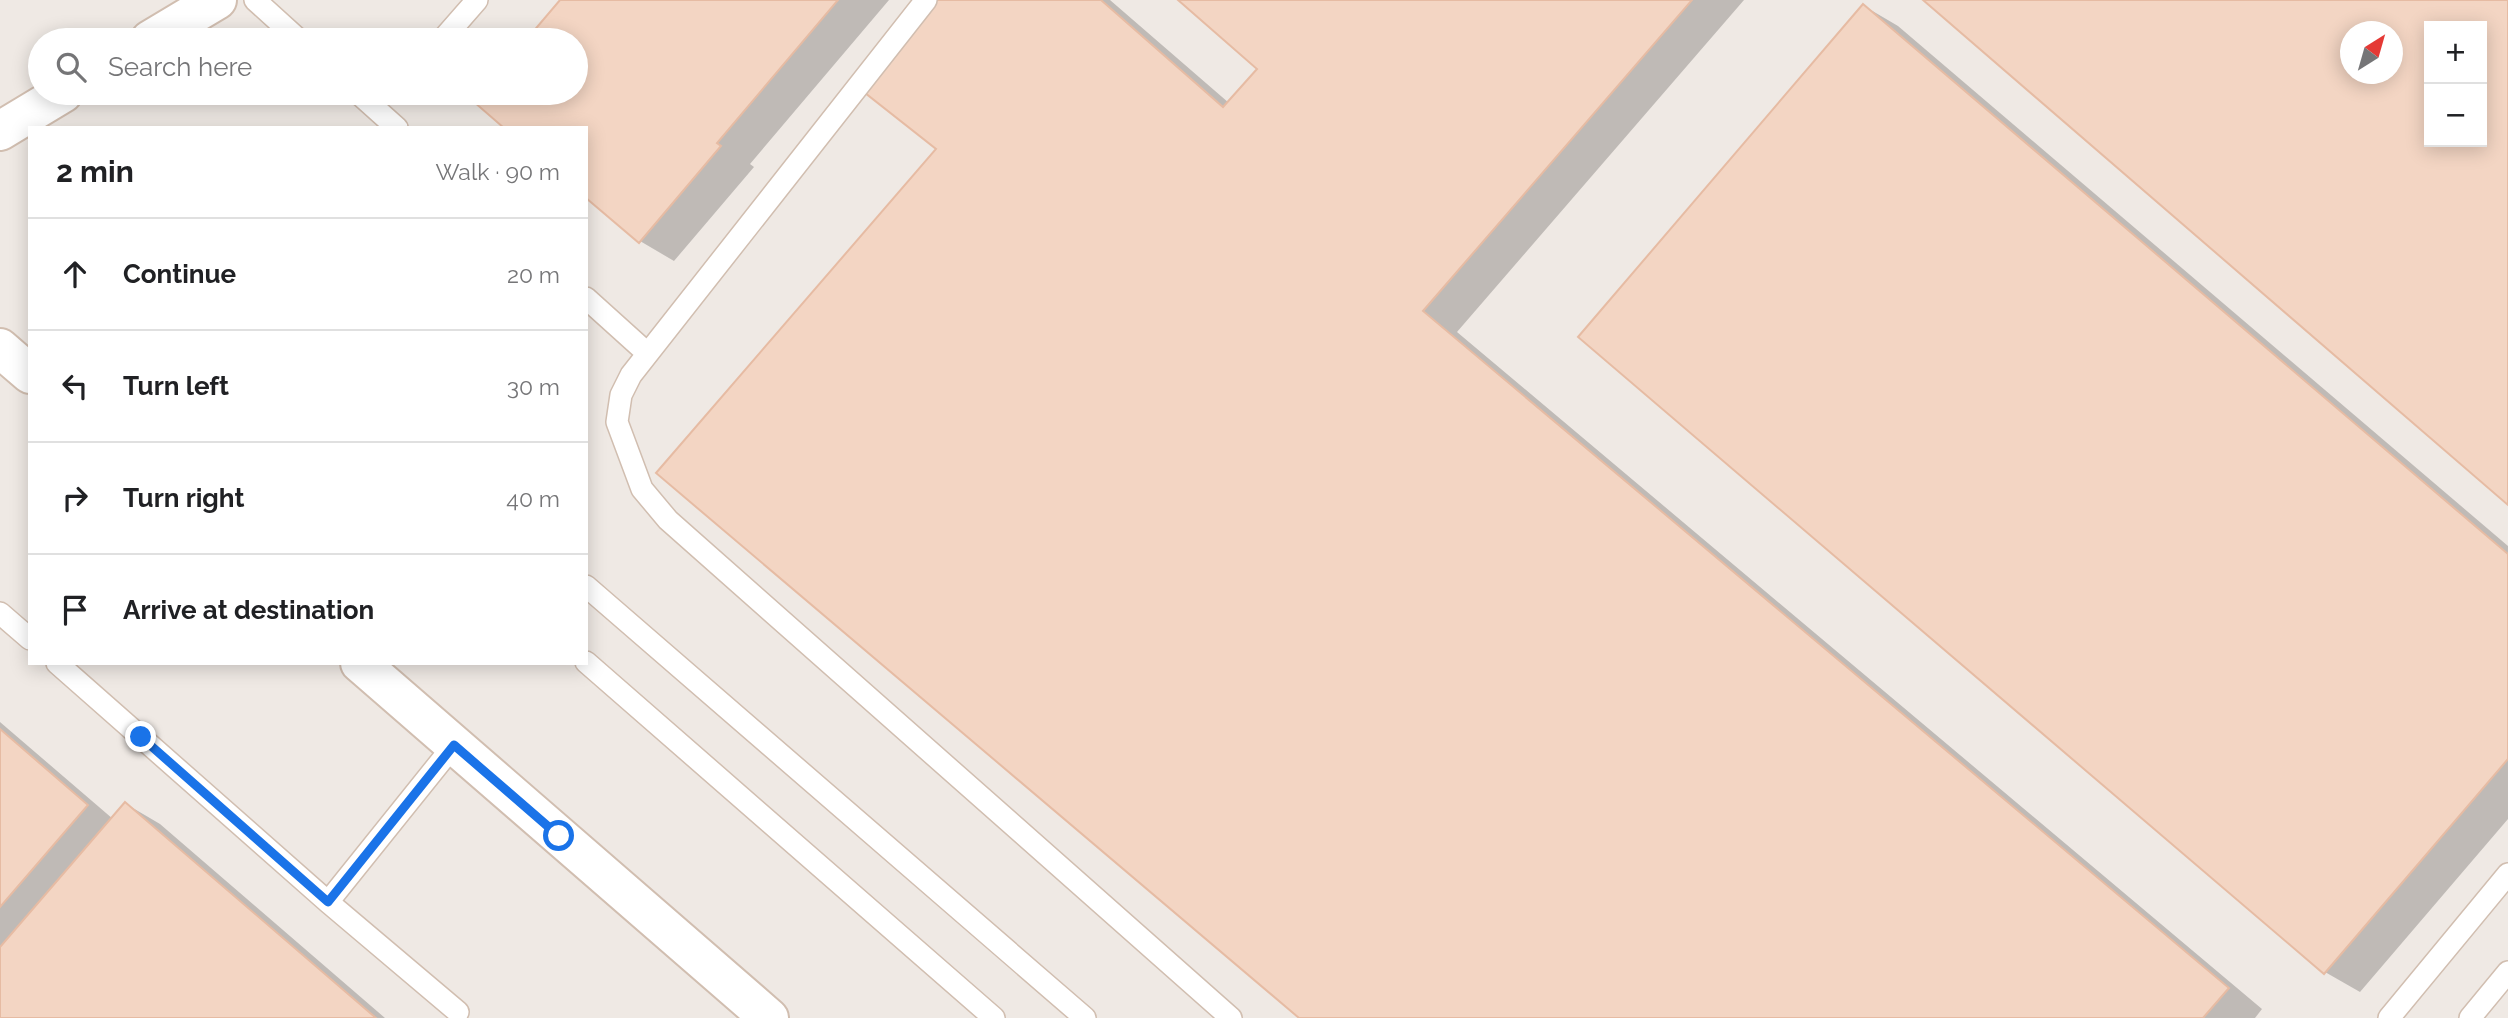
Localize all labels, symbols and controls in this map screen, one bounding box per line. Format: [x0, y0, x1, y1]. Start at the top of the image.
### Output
north arrow [2340, 21, 2403, 84]
map controls [2424, 21, 2487, 147]
button: + [2424, 21, 2487, 84]
search box [28, 28, 588, 105]
icon: search [52, 48, 90, 86]
text: Search here [108, 52, 252, 82]
button: − [2424, 84, 2487, 147]
text: 2 min [56, 154, 134, 189]
text: Walk · 90 m [436, 158, 560, 185]
icon: ahead [56, 255, 94, 293]
text: Continue [123, 259, 236, 289]
text: 20 m [507, 261, 560, 288]
icon: left [56, 367, 94, 405]
text: Turn left [123, 371, 229, 401]
text: 30 m [507, 373, 560, 400]
icon: right [56, 479, 94, 517]
text: Turn right [123, 483, 244, 513]
text: 40 m [506, 485, 560, 512]
icon: arrive [56, 591, 94, 629]
text: Arrive at destination [123, 595, 374, 625]
route end [125, 721, 156, 752]
route start [543, 820, 574, 851]

